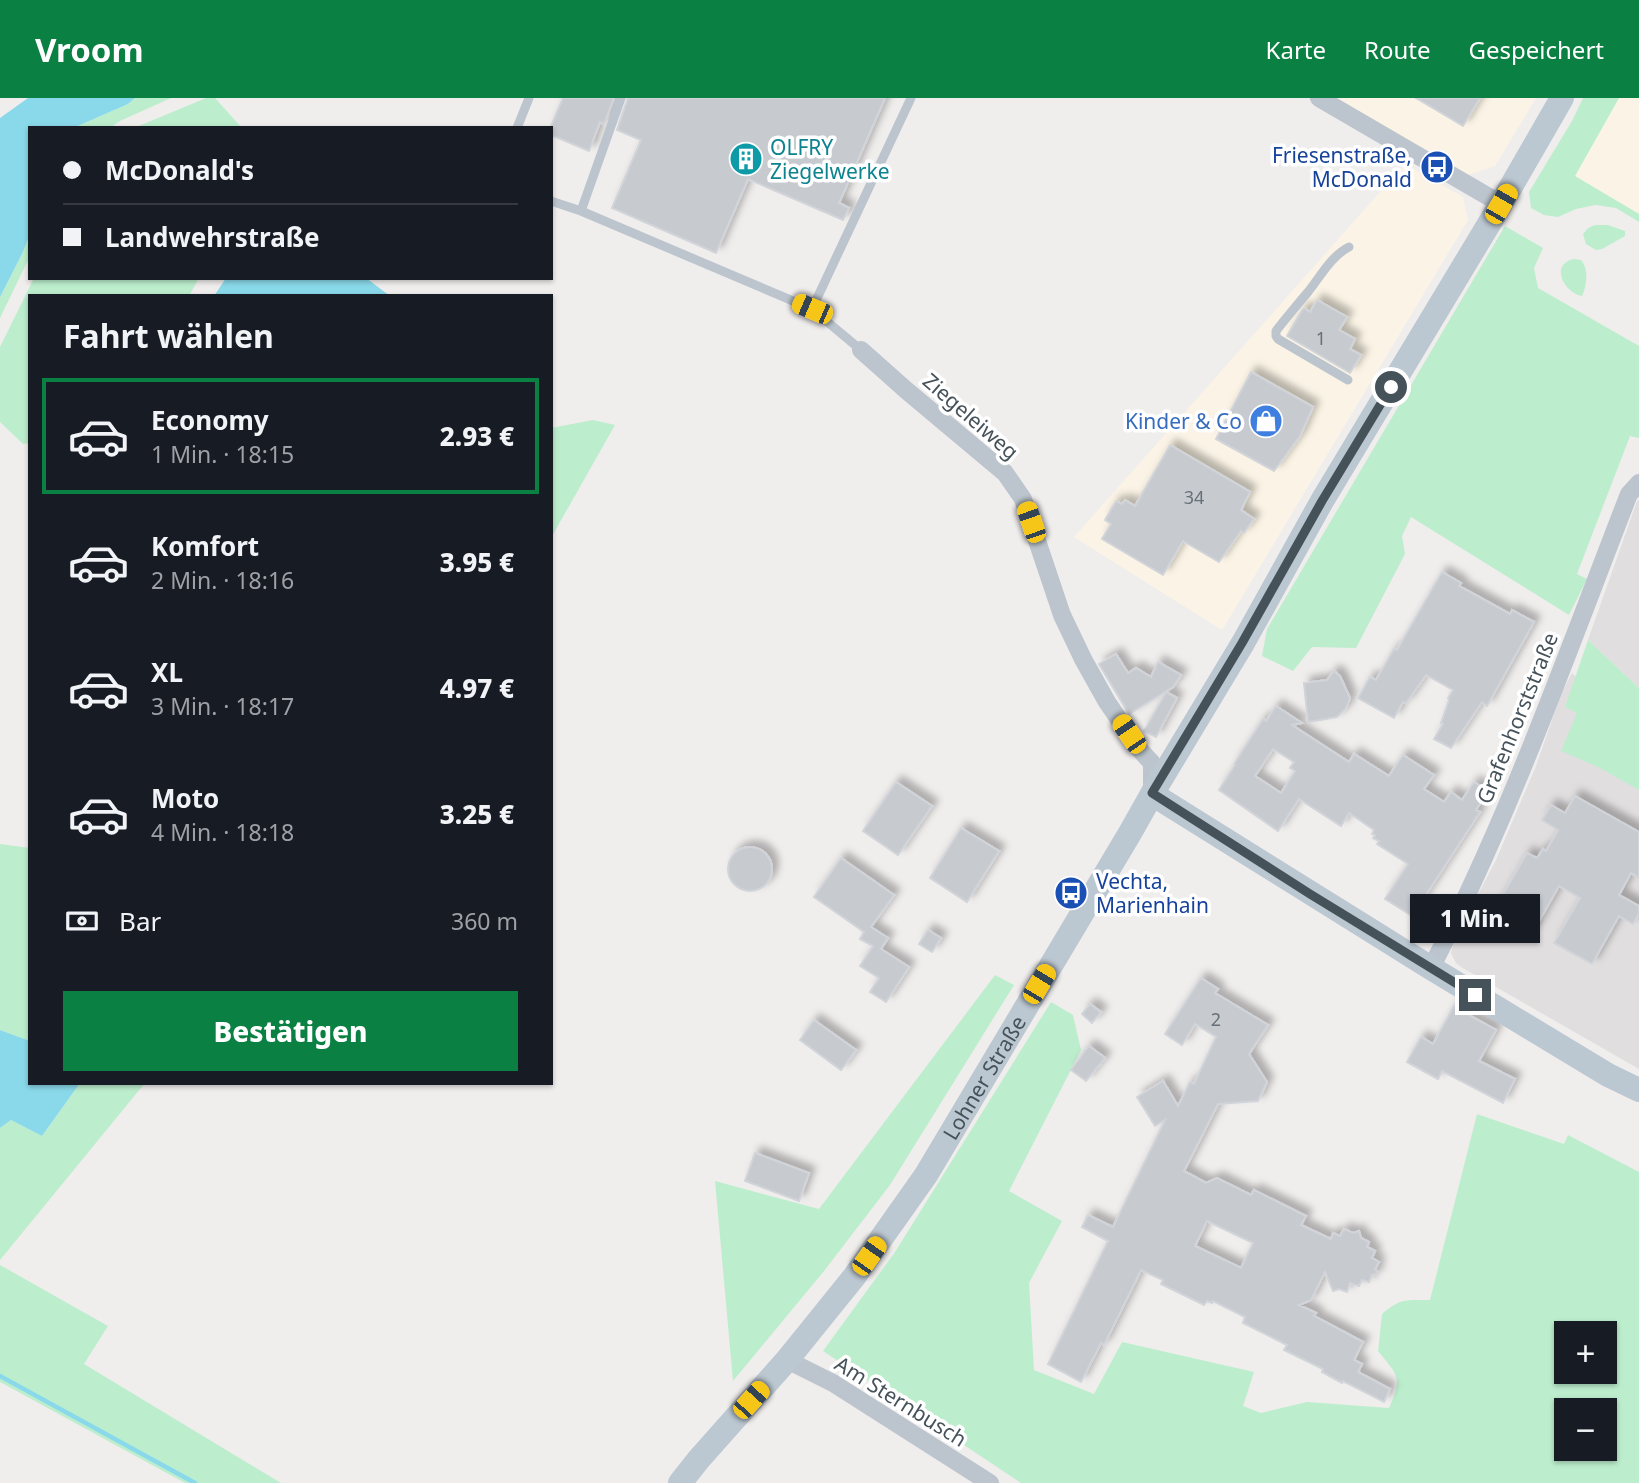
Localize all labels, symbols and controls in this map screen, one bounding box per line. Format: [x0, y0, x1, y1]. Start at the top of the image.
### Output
text: Vroom [35, 27, 144, 72]
text: Karte [1266, 33, 1326, 66]
text: Route [1364, 33, 1431, 66]
text: Gespeichert [1469, 33, 1604, 66]
place label: OLFRY Ziegelwerke [770, 133, 890, 185]
building icon: OLFRY Ziegelwerke [727, 140, 765, 178]
place label: Friesenstraße, McDonald [1272, 141, 1412, 193]
bus stop icon: Friesenstraße, McDonald [1418, 148, 1456, 186]
text: McDonald's [105, 152, 254, 188]
car [1482, 181, 1521, 227]
text: Landwehrstraße [105, 219, 320, 255]
car [789, 291, 836, 327]
text: Fahrt wählen [63, 314, 274, 357]
house number: 1 [1316, 326, 1326, 350]
street label: Ziegeleiweg [917, 367, 1025, 465]
route start [1375, 371, 1407, 403]
text: Economy [151, 402, 269, 438]
shop icon: Kinder & Co [1247, 402, 1285, 440]
icon: car [67, 405, 130, 468]
place label: Kinder & Co [1125, 407, 1242, 435]
text: 2.93 € [440, 418, 514, 454]
text: 1 Min. · 18:15 [151, 438, 294, 470]
house number: 34 [1184, 485, 1204, 509]
car [1015, 499, 1048, 545]
text: Komfort [151, 528, 259, 564]
icon: car [67, 531, 130, 594]
text: 3.95 € [440, 544, 514, 580]
text: 2 Min. · 18:16 [151, 564, 294, 596]
street label: Grafenhorststraße [1470, 628, 1564, 808]
text: XL [151, 654, 183, 690]
icon: car [67, 657, 130, 720]
text: 4.97 € [440, 670, 514, 706]
text: 3 Min. · 18:17 [151, 690, 294, 722]
car [1109, 711, 1150, 757]
text: Moto [151, 780, 219, 816]
icon: car [67, 783, 130, 846]
text: 3.25 € [440, 796, 514, 832]
text: 4 Min. · 18:18 [151, 816, 294, 848]
place label: Vechta, Marienhain [1096, 867, 1209, 919]
bus stop icon: Vechta, Marienhain [1052, 874, 1090, 912]
callout: 1 Min. [1410, 894, 1540, 942]
icon: cash [63, 902, 101, 940]
text: 1 Min. [1440, 902, 1510, 934]
text: Bar [119, 903, 161, 939]
text: 360 m [451, 905, 518, 937]
car [1020, 961, 1059, 1007]
route end [1459, 979, 1491, 1011]
button: Bestätigen [63, 991, 518, 1071]
house number: 2 [1211, 1007, 1221, 1031]
street label: Lohner Straße [936, 1010, 1032, 1145]
car [849, 1233, 890, 1279]
map controls [1554, 1321, 1617, 1461]
button: + [1554, 1321, 1617, 1384]
street label: Am Sternbusch [830, 1349, 972, 1453]
car [730, 1377, 773, 1423]
button: − [1554, 1398, 1617, 1461]

